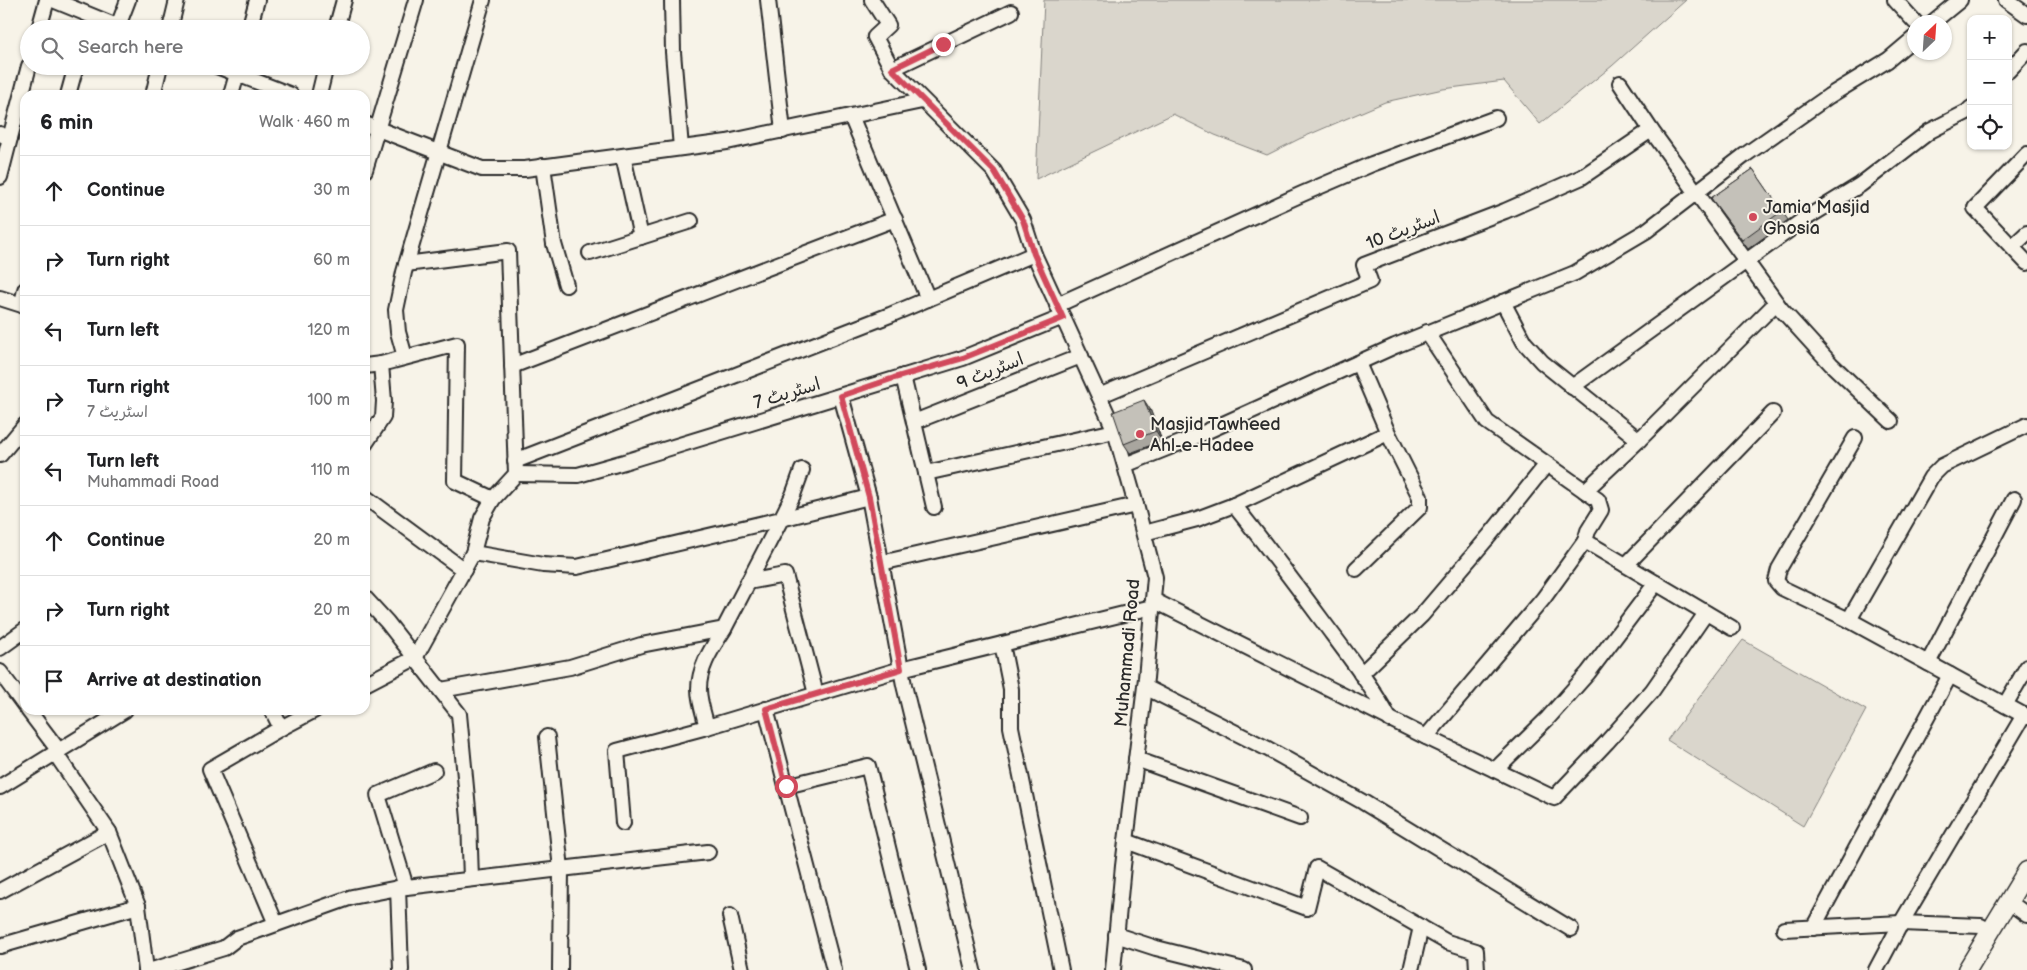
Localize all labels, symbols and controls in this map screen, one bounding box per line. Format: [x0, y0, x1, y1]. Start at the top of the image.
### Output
north arrow [1907, 15, 1952, 60]
map controls [1967, 15, 2012, 150]
button: + [1967, 15, 2012, 60]
search box [20, 20, 370, 75]
route end [932, 33, 955, 56]
icon: search [38, 34, 66, 62]
text: Search here [78, 36, 183, 59]
button: − [1967, 60, 2012, 105]
button: locate [1967, 105, 2012, 150]
text: 6 min [40, 110, 93, 135]
text: Walk · 460 m [259, 113, 350, 132]
icon: ahead [40, 177, 68, 205]
text: Continue [87, 179, 165, 202]
text: 30 m [313, 181, 350, 200]
place label: Jamia Masjid Ghosia [1763, 197, 1870, 239]
street label: اسٹریٹ 10 [1363, 207, 1443, 254]
marker: Jamia Masjid Ghosia [1747, 211, 1759, 223]
icon: right [40, 247, 68, 275]
text: Turn right [87, 249, 170, 272]
text: 60 m [313, 251, 350, 270]
icon: left [40, 317, 68, 345]
text: Turn left [87, 319, 159, 342]
text: 120 m [307, 321, 350, 340]
street label: اسٹریٹ 9 [954, 349, 1027, 394]
street label: اسٹریٹ 7 [751, 373, 823, 414]
text: Turn right [87, 376, 170, 399]
icon: right [40, 387, 68, 415]
text: 100 m [307, 391, 350, 410]
text: اسٹریٹ 7 [87, 403, 148, 422]
place label: Masjid Tawheed Ahl-e-Hadee [1150, 414, 1281, 456]
marker: Masjid Tawheed Ahl-e-Hadee [1134, 428, 1146, 440]
text: Turn left [87, 450, 159, 473]
icon: left [40, 457, 68, 485]
text: 110 m [311, 461, 350, 480]
text: Muhammadi Road [87, 473, 219, 492]
icon: ahead [40, 527, 68, 555]
text: Continue [87, 529, 165, 552]
text: 20 m [314, 531, 350, 550]
street label: Muhammadi Road [1111, 578, 1144, 728]
icon: right [40, 597, 68, 625]
text: Turn right [87, 599, 170, 622]
text: 20 m [314, 601, 350, 620]
icon: arrive [40, 667, 68, 695]
text: Arrive at destination [87, 669, 262, 692]
route start [775, 775, 798, 798]

